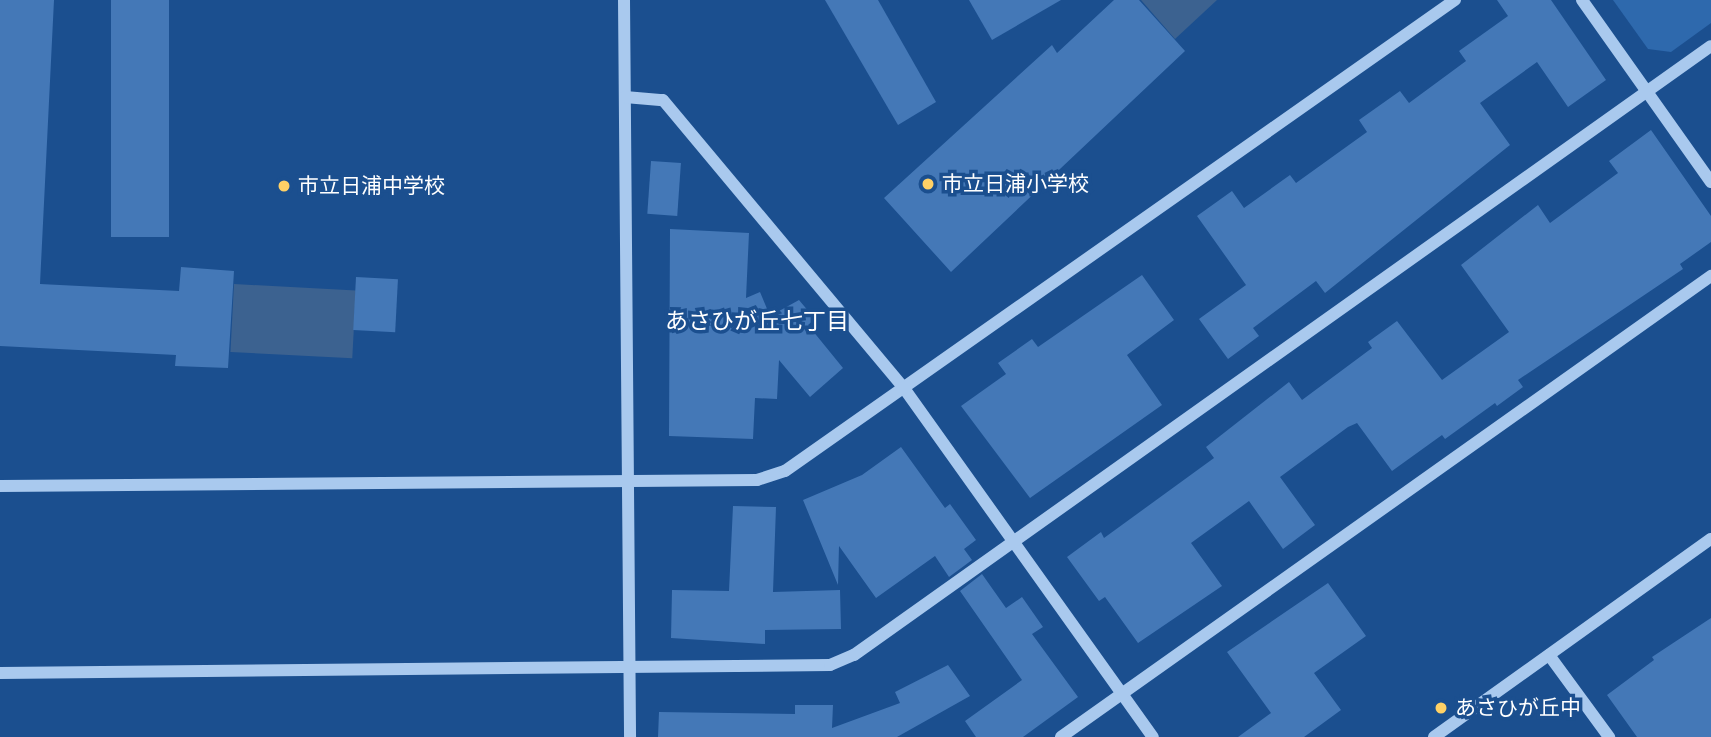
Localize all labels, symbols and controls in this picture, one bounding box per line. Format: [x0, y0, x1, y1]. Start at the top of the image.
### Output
place label: 市立日浦小学校 [942, 171, 1089, 197]
place label: 市立日浦中学校 [298, 173, 445, 199]
marker: 市立日浦小学校 [920, 176, 936, 192]
marker: 市立日浦中学校 [276, 178, 292, 194]
district label: あさひが丘七丁目 [665, 308, 849, 336]
place label: あさひが丘中 [1455, 695, 1581, 721]
marker: あさひが丘中 [1433, 700, 1449, 716]

